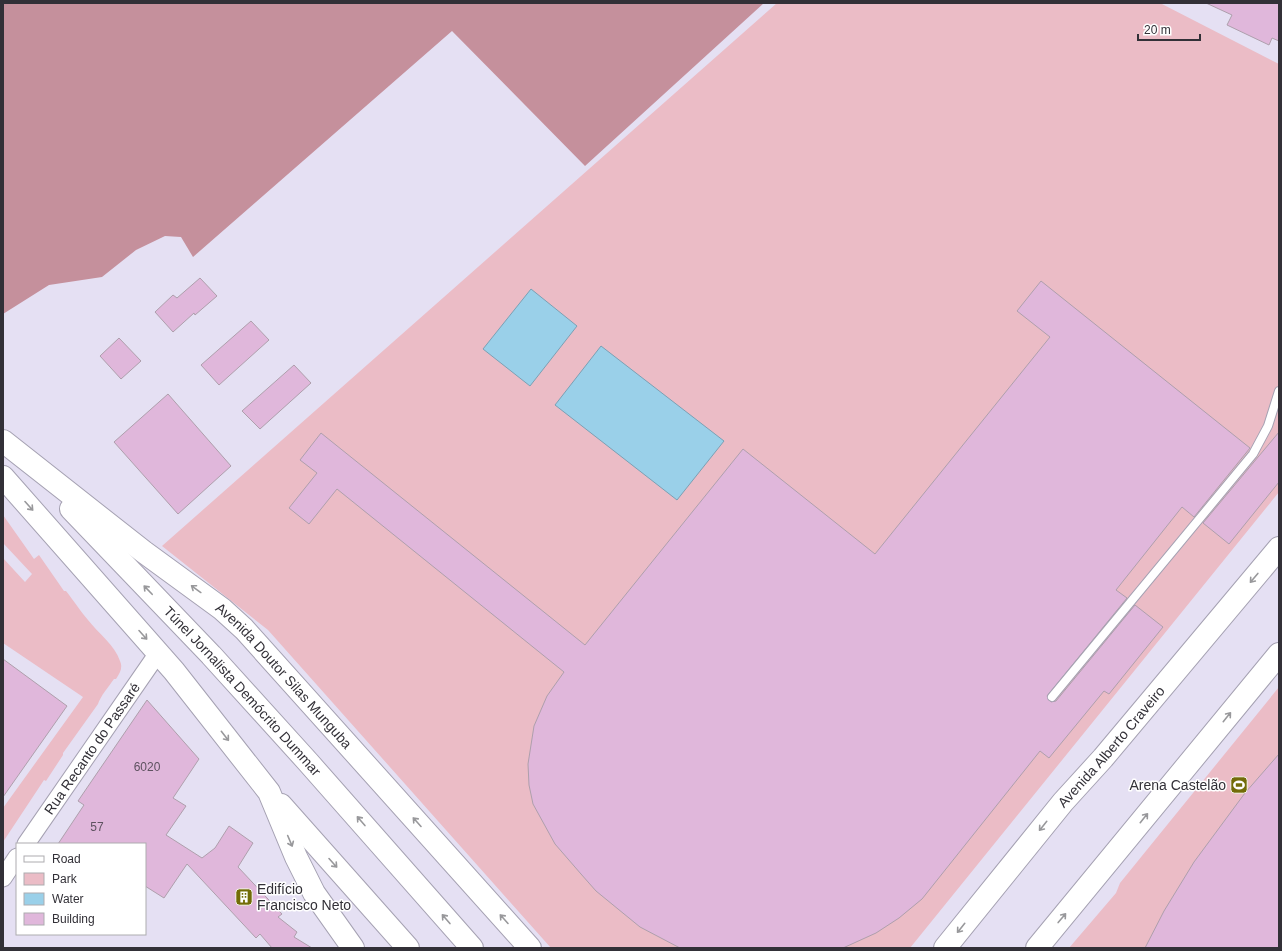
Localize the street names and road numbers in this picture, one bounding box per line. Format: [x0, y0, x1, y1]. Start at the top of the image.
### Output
street label: Avenida Doutor Silas Munguba [213, 599, 355, 752]
street label: Túnel Jornalista Demócrito Dummar [161, 603, 324, 779]
street label: Rua Recanto do Passaré [41, 679, 143, 818]
street label: Avenida Alberto Craveiro [1054, 683, 1168, 810]

